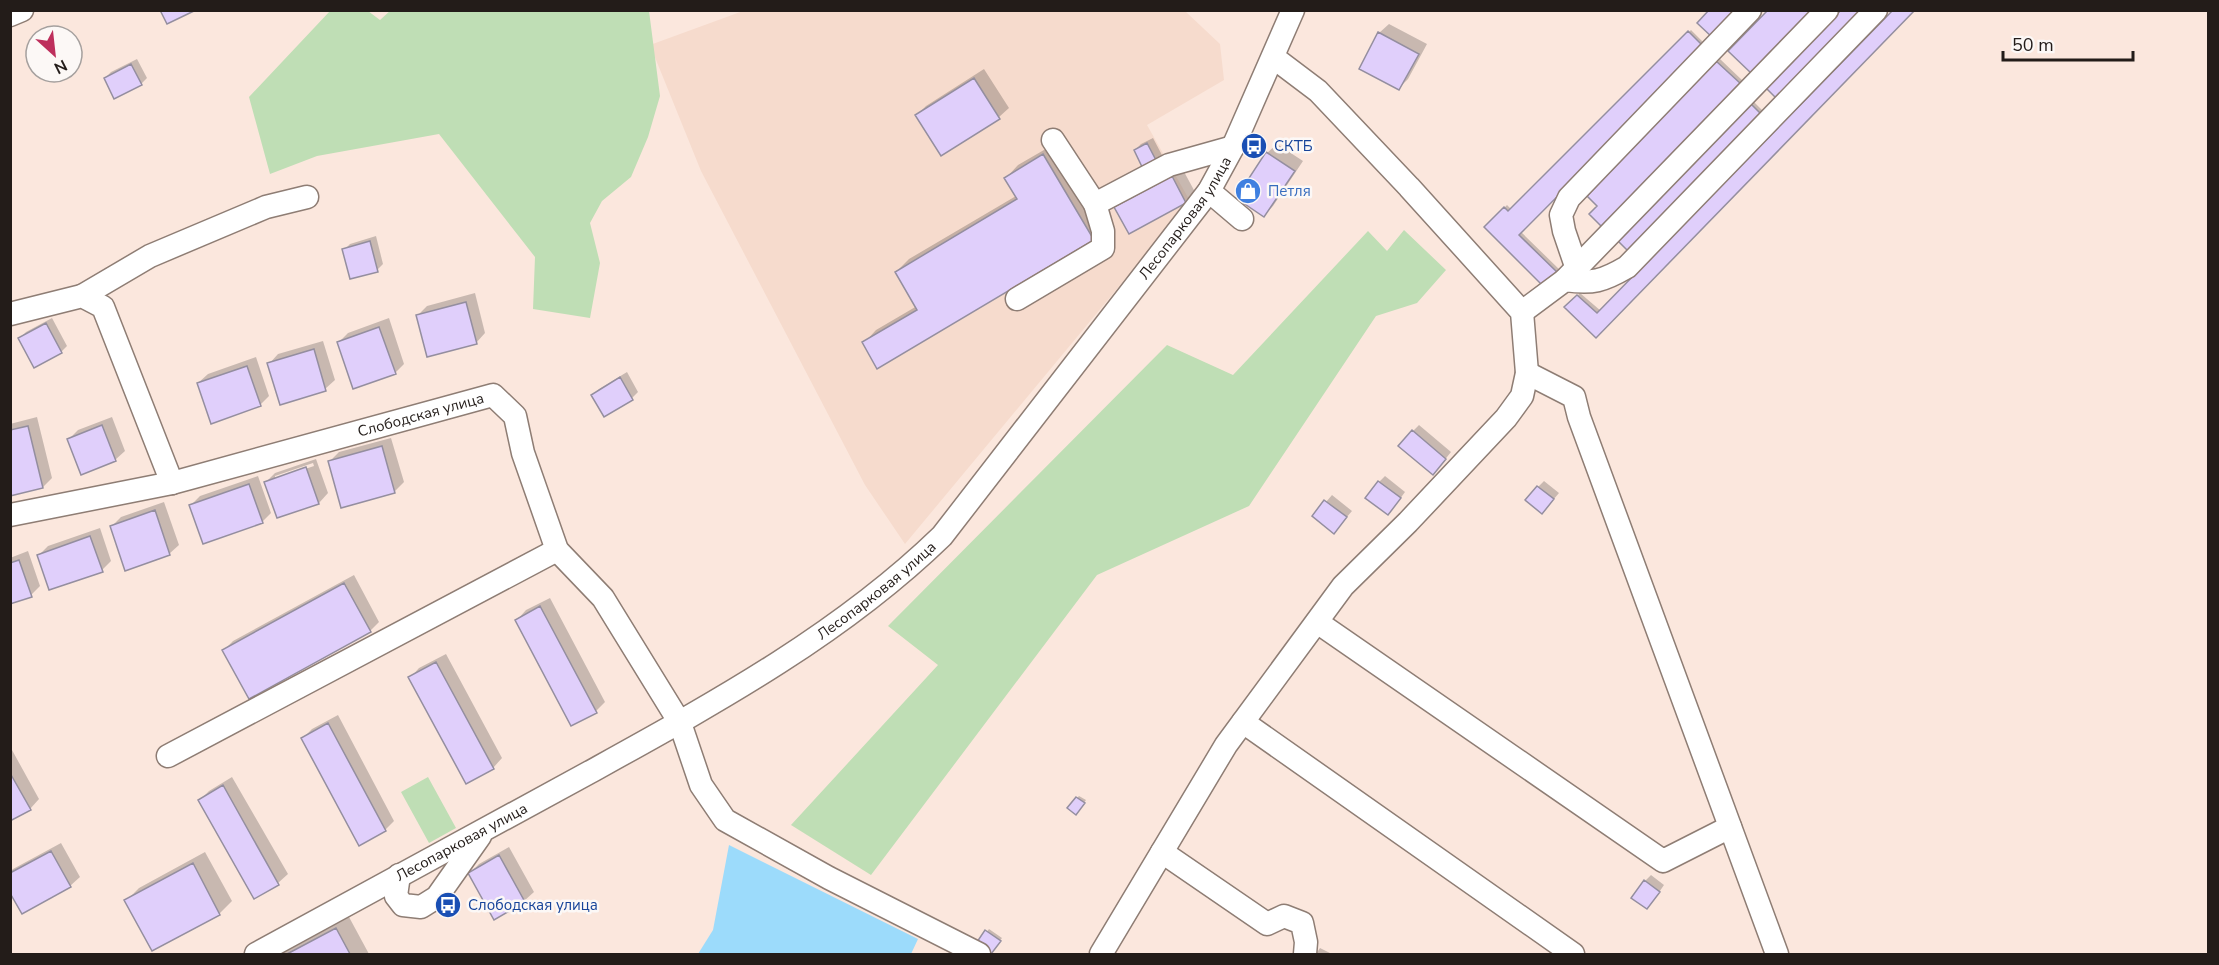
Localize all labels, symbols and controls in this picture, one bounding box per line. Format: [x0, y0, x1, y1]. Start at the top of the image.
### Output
north arrow [24, 24, 84, 84]
scale bar [2003, 24, 2134, 62]
text: 50 m [2012, 33, 2054, 57]
text: N [50, 54, 71, 79]
bus stop icon: СКТБ [1239, 131, 1269, 161]
place label: СКТБ [1274, 136, 1313, 156]
street label: Лесопарковая улица [1134, 153, 1236, 284]
shop icon: Петля [1233, 176, 1263, 206]
place label: Петля [1268, 181, 1311, 201]
street label: Слободская улица [355, 388, 486, 442]
street label: Лесопарковая улица [813, 537, 940, 644]
street label: Лесопарковая улица [392, 798, 531, 886]
bus stop icon: Слободская улица [433, 890, 463, 920]
place label: Слободская улица [468, 895, 598, 915]

